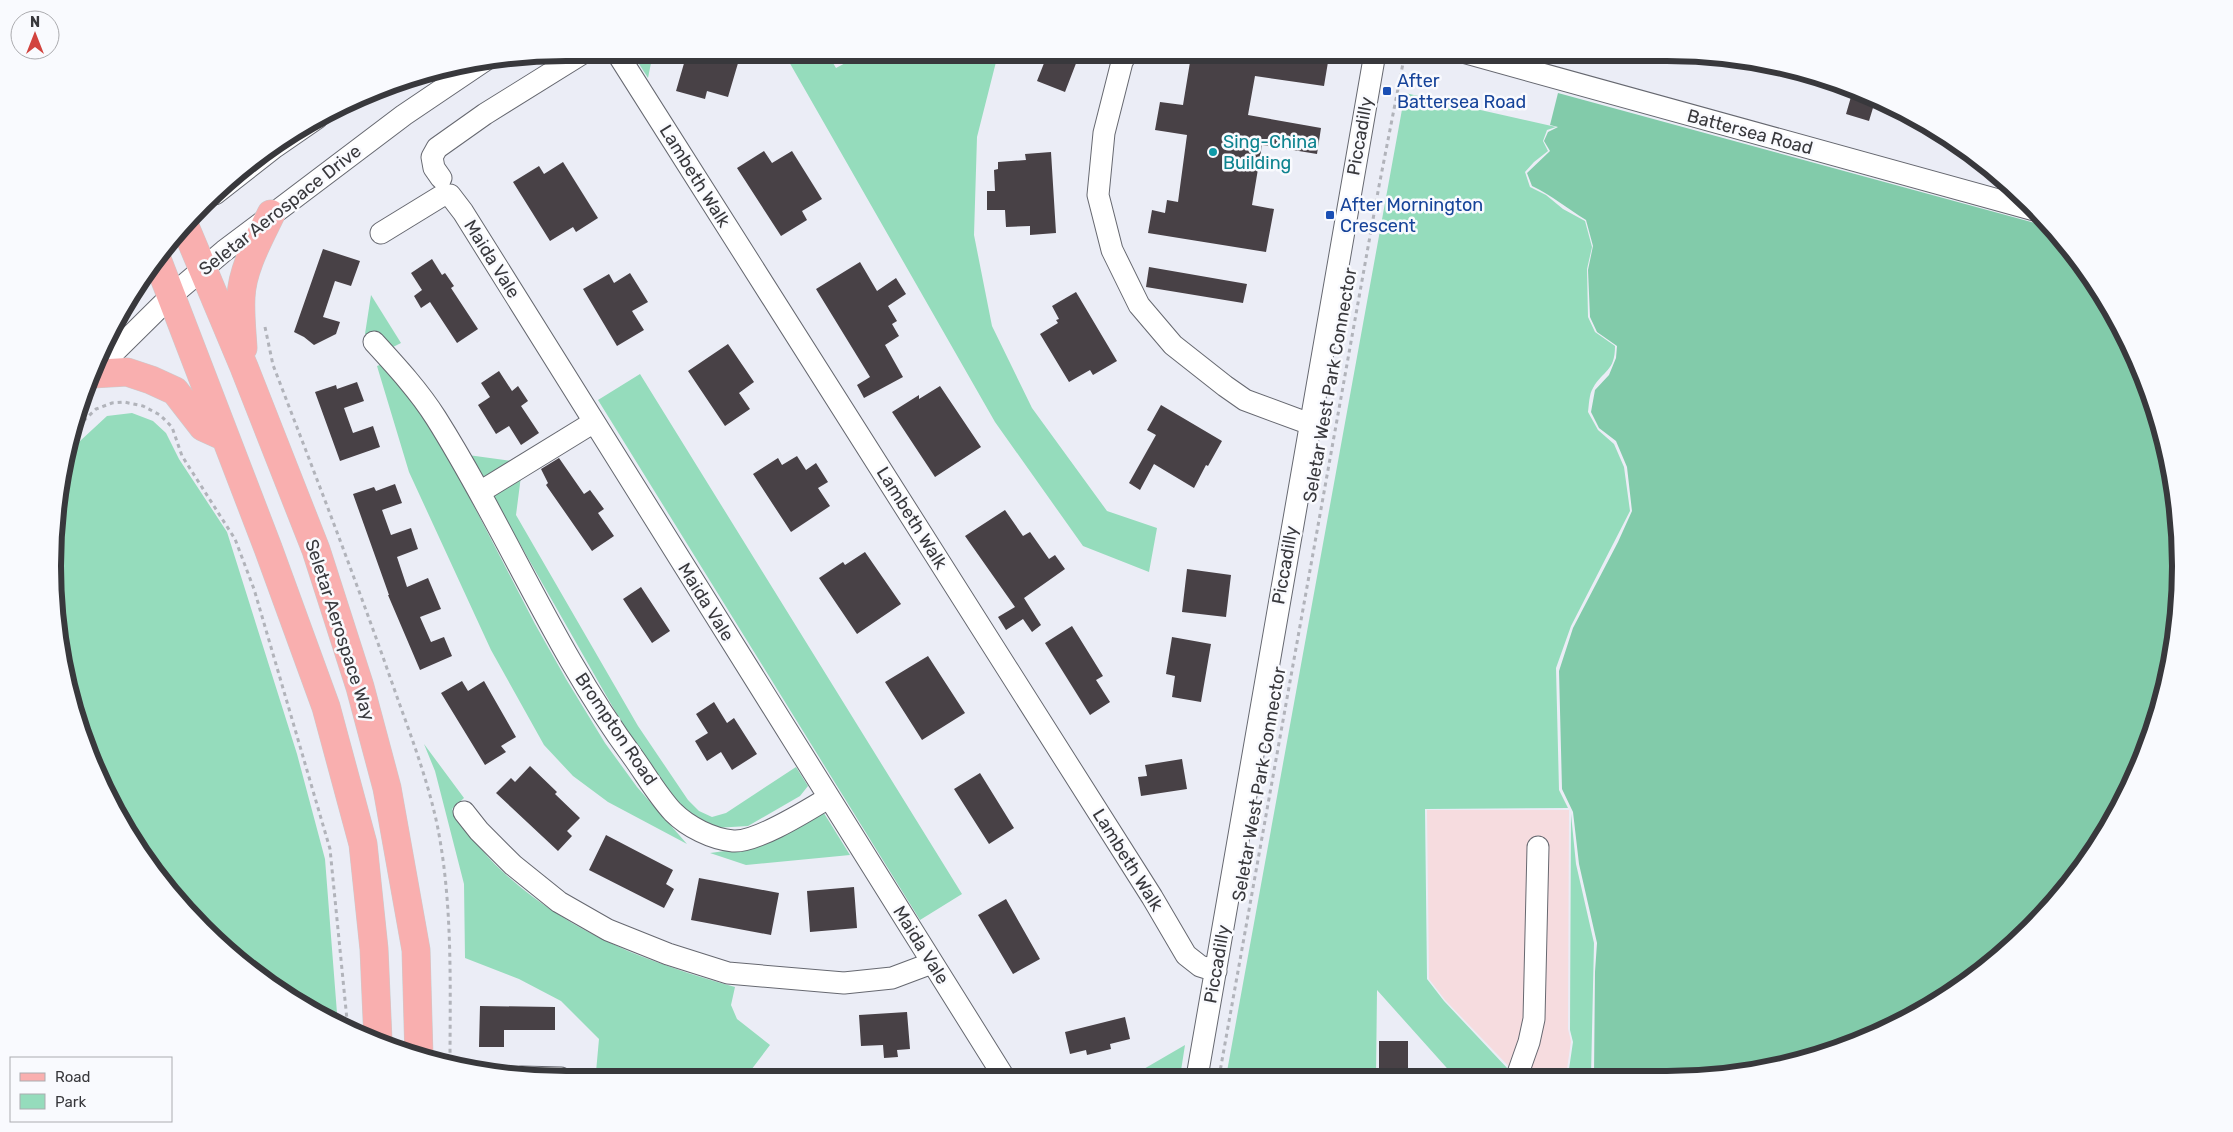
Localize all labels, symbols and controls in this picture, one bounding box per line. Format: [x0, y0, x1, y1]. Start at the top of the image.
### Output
north arrow [10, 10, 60, 60]
text: N [30, 14, 40, 31]
place label: After Battersea Road [1397, 70, 1526, 113]
marker: After Battersea Road [1381, 85, 1393, 97]
street label: Piccadilly [1342, 95, 1378, 177]
street label: Battersea Road [1685, 105, 1815, 159]
street label: Lambeth Walk [655, 121, 736, 232]
place label: Sing-China Building [1223, 131, 1317, 174]
street label: Seletar Aerospace Drive [195, 140, 365, 280]
marker: Sing-China Building [1207, 146, 1219, 158]
place label: After Mornington Crescent [1340, 194, 1483, 237]
marker: After Mornington Crescent [1324, 209, 1336, 221]
street label: Maida Vale [459, 216, 525, 302]
street label: Seletar West Park Connector [1299, 266, 1362, 504]
street label: Lambeth Walk [872, 463, 953, 574]
street label: Piccadilly [1267, 524, 1303, 606]
street label: Seletar Aerospace Way [300, 536, 380, 724]
street label: Maida Vale [673, 559, 739, 645]
street label: Seletar West Park Connector [1228, 665, 1291, 903]
street label: Brompton Road [570, 669, 662, 789]
street label: Lambeth Walk [1088, 805, 1169, 916]
street label: Maida Vale [888, 902, 954, 988]
street label: Piccadilly [1199, 923, 1235, 1005]
legend [10, 1057, 172, 1122]
text: Road [55, 1068, 91, 1086]
text: Park [55, 1093, 86, 1111]

